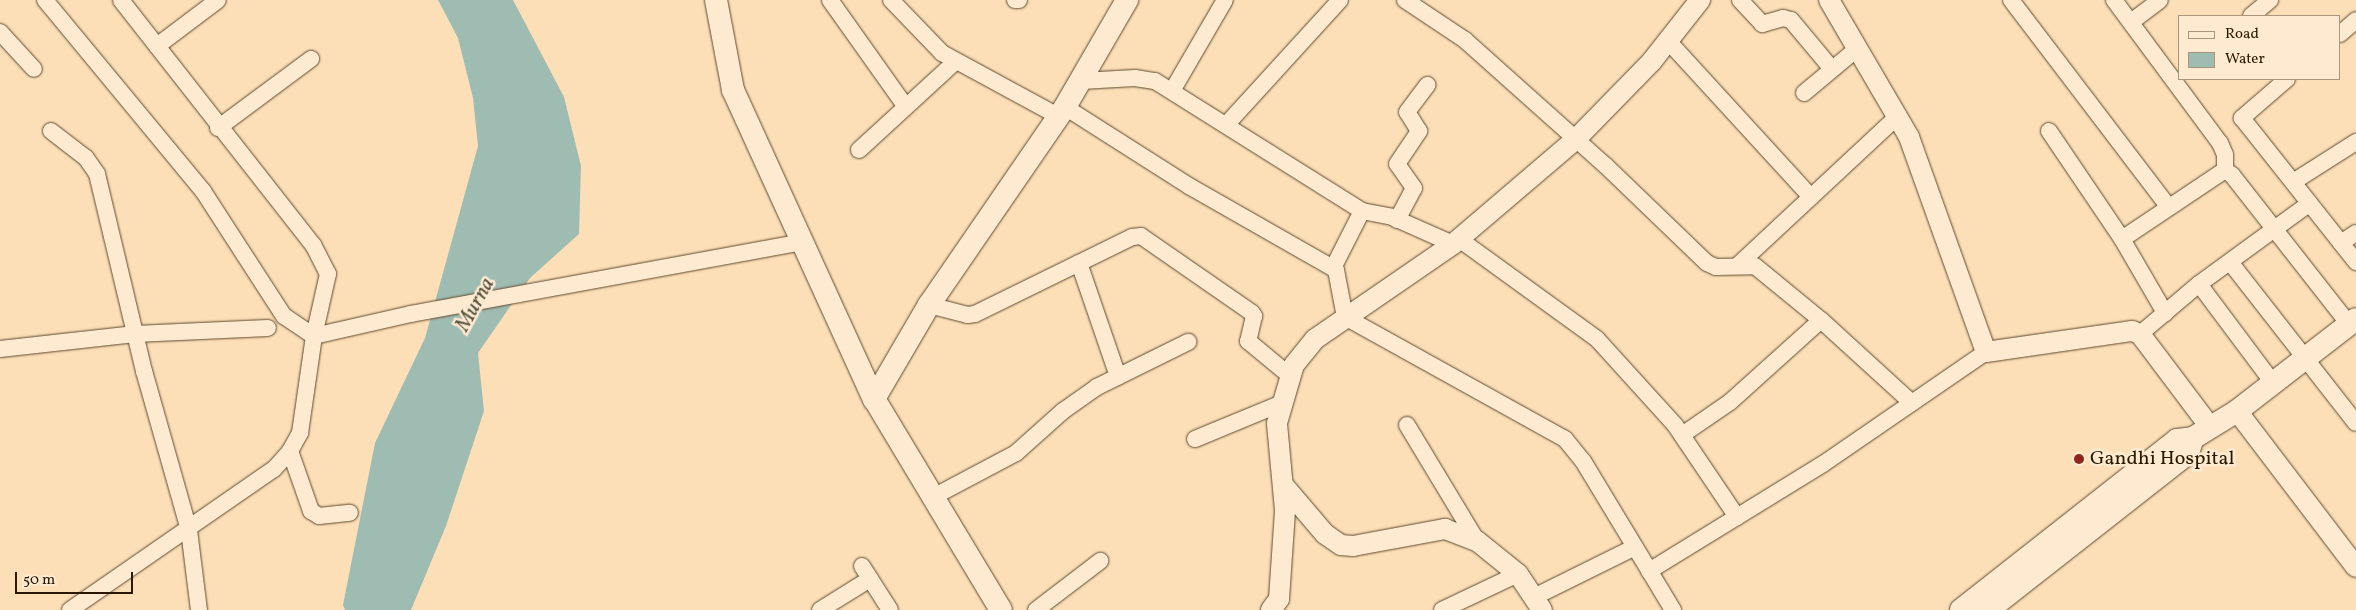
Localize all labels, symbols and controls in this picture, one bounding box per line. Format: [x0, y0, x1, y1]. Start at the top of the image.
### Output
legend [2178, 15, 2341, 80]
text: Road [2225, 24, 2259, 45]
text: Water [2225, 49, 2265, 70]
water label: Murna [451, 274, 501, 336]
place label: Gandhi Hospital [2090, 447, 2234, 471]
marker: Gandhi Hospital [2072, 452, 2086, 466]
scale bar [18, 562, 135, 594]
text: 50 m [23, 570, 55, 591]

